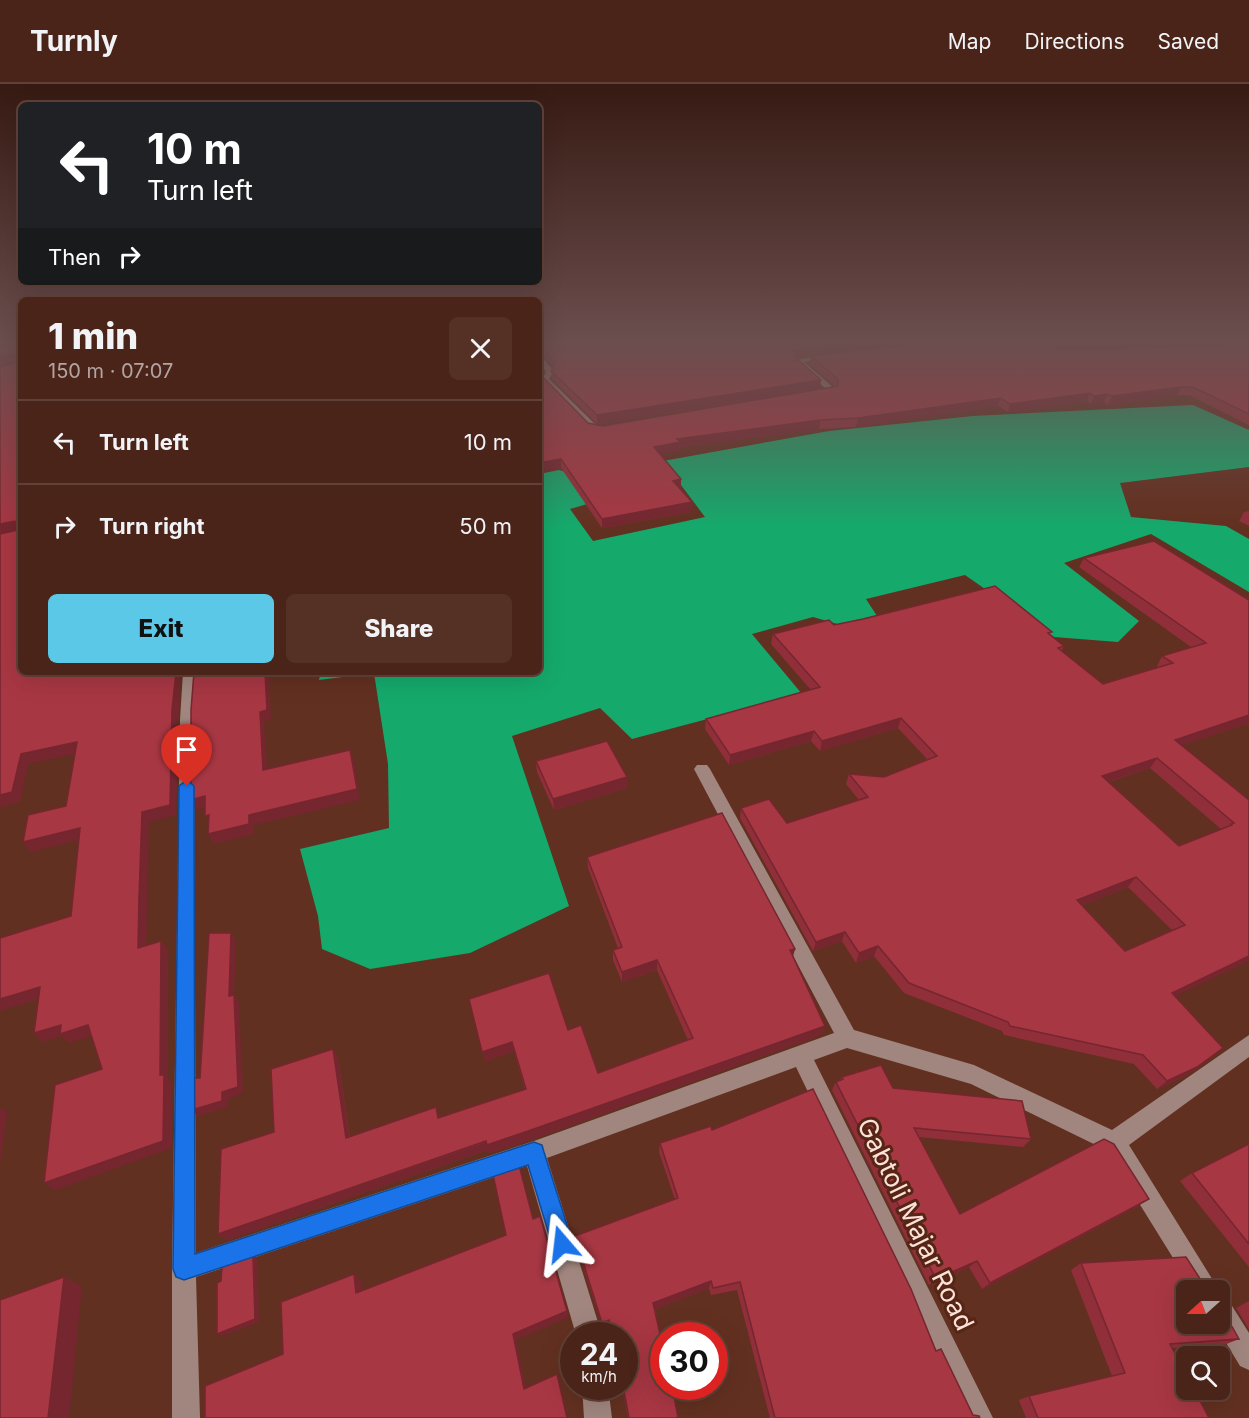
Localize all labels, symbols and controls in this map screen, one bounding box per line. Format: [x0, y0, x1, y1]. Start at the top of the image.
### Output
text: Turnly [30, 24, 118, 58]
text: Map [948, 29, 991, 54]
text: Directions [1024, 29, 1125, 54]
text: Saved [1158, 29, 1219, 54]
text: 10 m [147, 123, 242, 174]
icon: left [48, 126, 126, 204]
text: Turn left [147, 174, 253, 207]
icon: right [113, 240, 146, 273]
text: Then [48, 244, 101, 270]
text: 1 min [48, 314, 138, 358]
button: close [449, 317, 512, 380]
text: 150 m · 07:07 [48, 359, 173, 383]
icon: left [48, 426, 81, 459]
text: Turn left [99, 429, 189, 455]
text: 10 m [464, 429, 512, 455]
icon: right [48, 510, 81, 543]
text: Turn right [99, 513, 205, 539]
text: 50 m [459, 513, 512, 539]
button: Exit [48, 594, 274, 663]
button: Share [286, 594, 512, 663]
pin [161, 724, 212, 786]
icon: arrive [170, 733, 203, 766]
street label: Gabtoli Majar Road [851, 1113, 981, 1335]
position arrow [530, 1212, 594, 1276]
north arrow [1176, 1280, 1230, 1334]
map controls [1176, 1280, 1230, 1400]
speed limit sign: 30 [650, 1322, 728, 1400]
text: 24 [580, 1336, 618, 1372]
button: search [1176, 1346, 1230, 1400]
text: km/h [581, 1367, 617, 1386]

